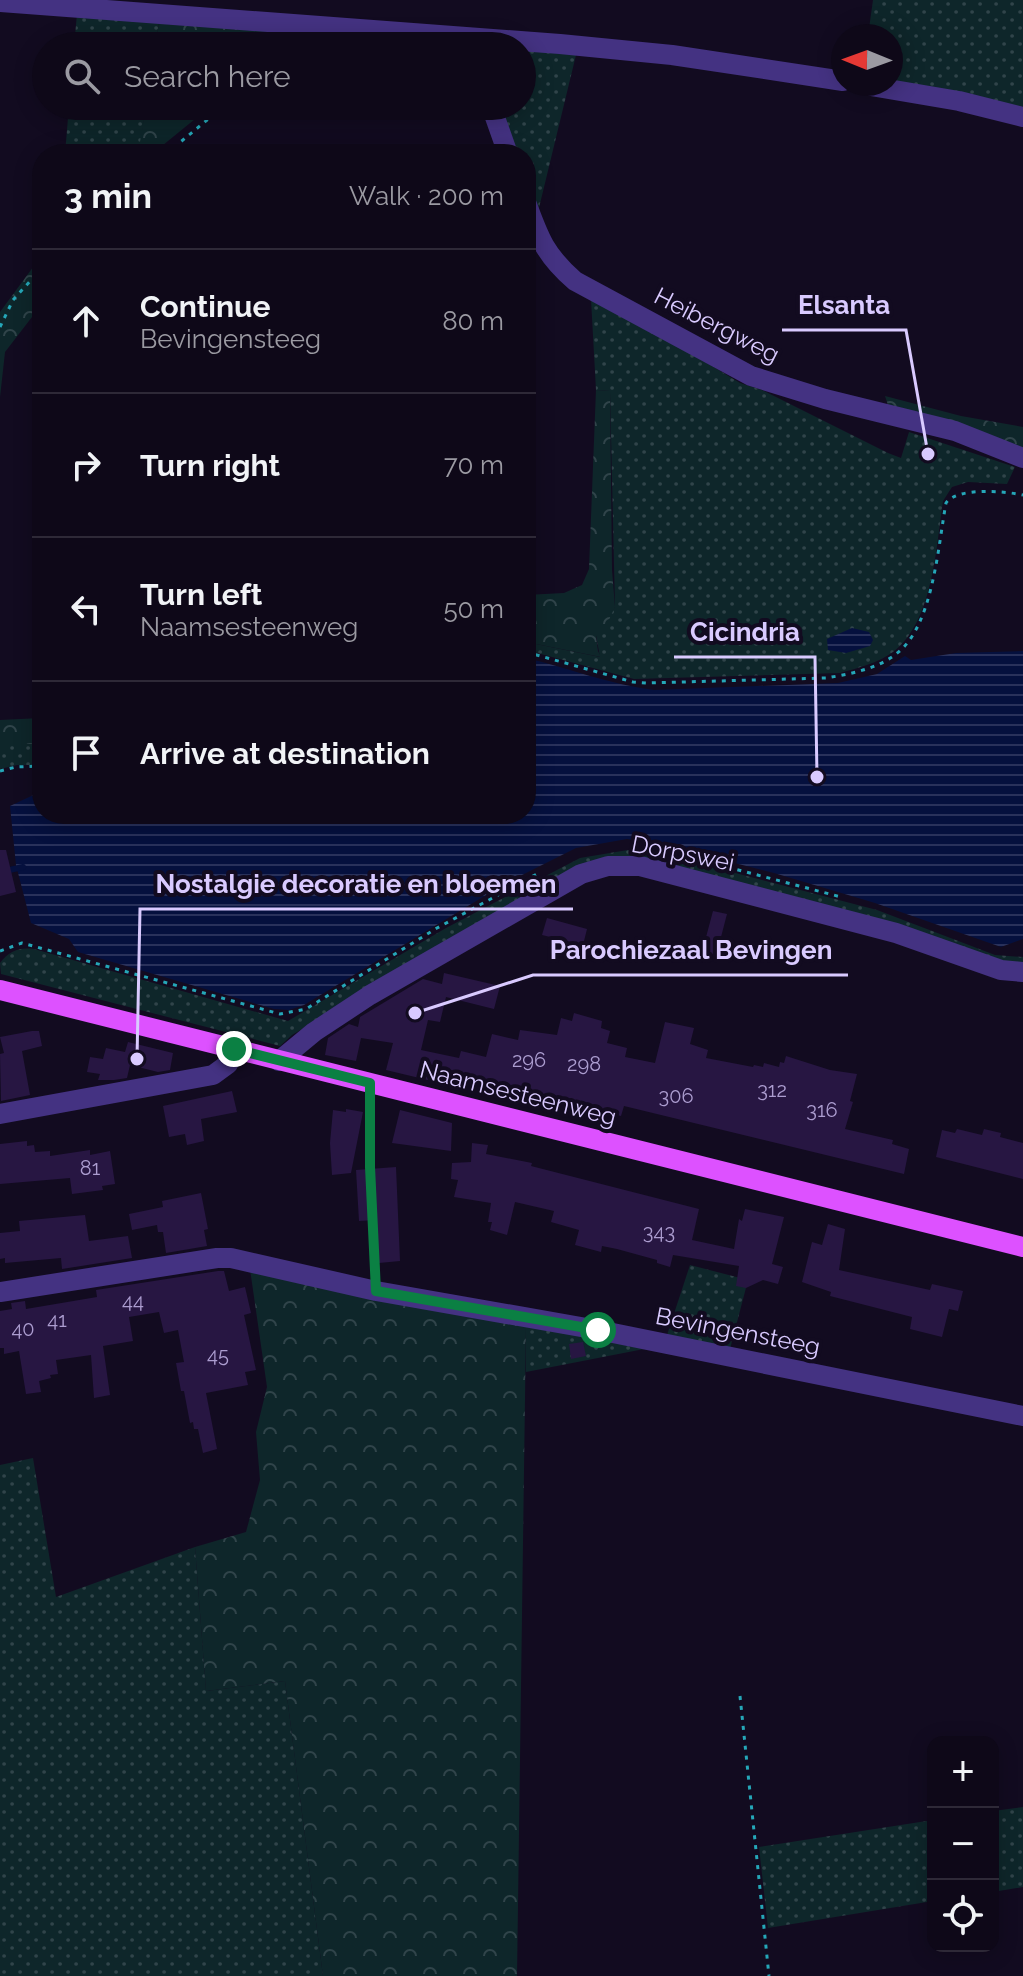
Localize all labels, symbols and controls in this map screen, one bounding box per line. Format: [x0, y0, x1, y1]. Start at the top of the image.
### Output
north arrow [831, 24, 903, 96]
search box [32, 32, 536, 120]
icon: search [60, 54, 104, 98]
text: Search here [124, 59, 291, 94]
text: 3 min [64, 176, 152, 216]
text: Walk · 200 m [349, 181, 504, 211]
callout: Elsanta [782, 280, 906, 330]
street label: Heibergweg [650, 281, 784, 369]
text: Continue [140, 289, 271, 324]
text: Elsanta [798, 290, 890, 320]
icon: ahead [64, 299, 108, 343]
text: 80 m [442, 306, 504, 336]
text: Bevingensteeg [140, 324, 321, 354]
icon: right [64, 443, 108, 487]
text: Turn right [140, 448, 280, 483]
text: 70 m [444, 450, 504, 480]
text: Turn left [140, 577, 262, 612]
icon: left [64, 587, 108, 631]
text: 50 m [443, 594, 504, 624]
callout: Cicindria [674, 607, 815, 657]
text: Naamsesteenweg [140, 612, 358, 642]
text: Cicindria [690, 617, 800, 647]
icon: arrive [64, 731, 108, 775]
text: Arrive at destination [140, 736, 430, 771]
street label: Dorpswei [629, 829, 737, 877]
callout: Nostalgie decoratie en bloemen [140, 859, 573, 909]
text: Nostalgie decoratie en bloemen [155, 869, 557, 899]
callout: Parochiezaal Bevingen [533, 925, 848, 975]
text: Parochiezaal Bevingen [550, 935, 832, 965]
route end [216, 1031, 252, 1067]
house number: 296 [512, 1048, 546, 1072]
house number: 298 [567, 1052, 601, 1076]
street label: Naamsesteenweg [417, 1055, 619, 1131]
house number: 312 [757, 1078, 787, 1102]
house number: 306 [659, 1084, 693, 1108]
house number: 316 [806, 1098, 838, 1122]
house number: 81 [80, 1156, 101, 1180]
house number: 343 [643, 1220, 675, 1244]
house number: 44 [122, 1289, 144, 1313]
street label: Bevingensteeg [653, 1301, 823, 1361]
house number: 41 [47, 1308, 67, 1332]
route start [580, 1312, 616, 1348]
house number: 40 [11, 1317, 35, 1341]
house number: 45 [207, 1343, 229, 1367]
map controls [927, 1736, 999, 1952]
button: + [927, 1736, 999, 1808]
button: − [927, 1808, 999, 1880]
button: locate [927, 1880, 999, 1952]

